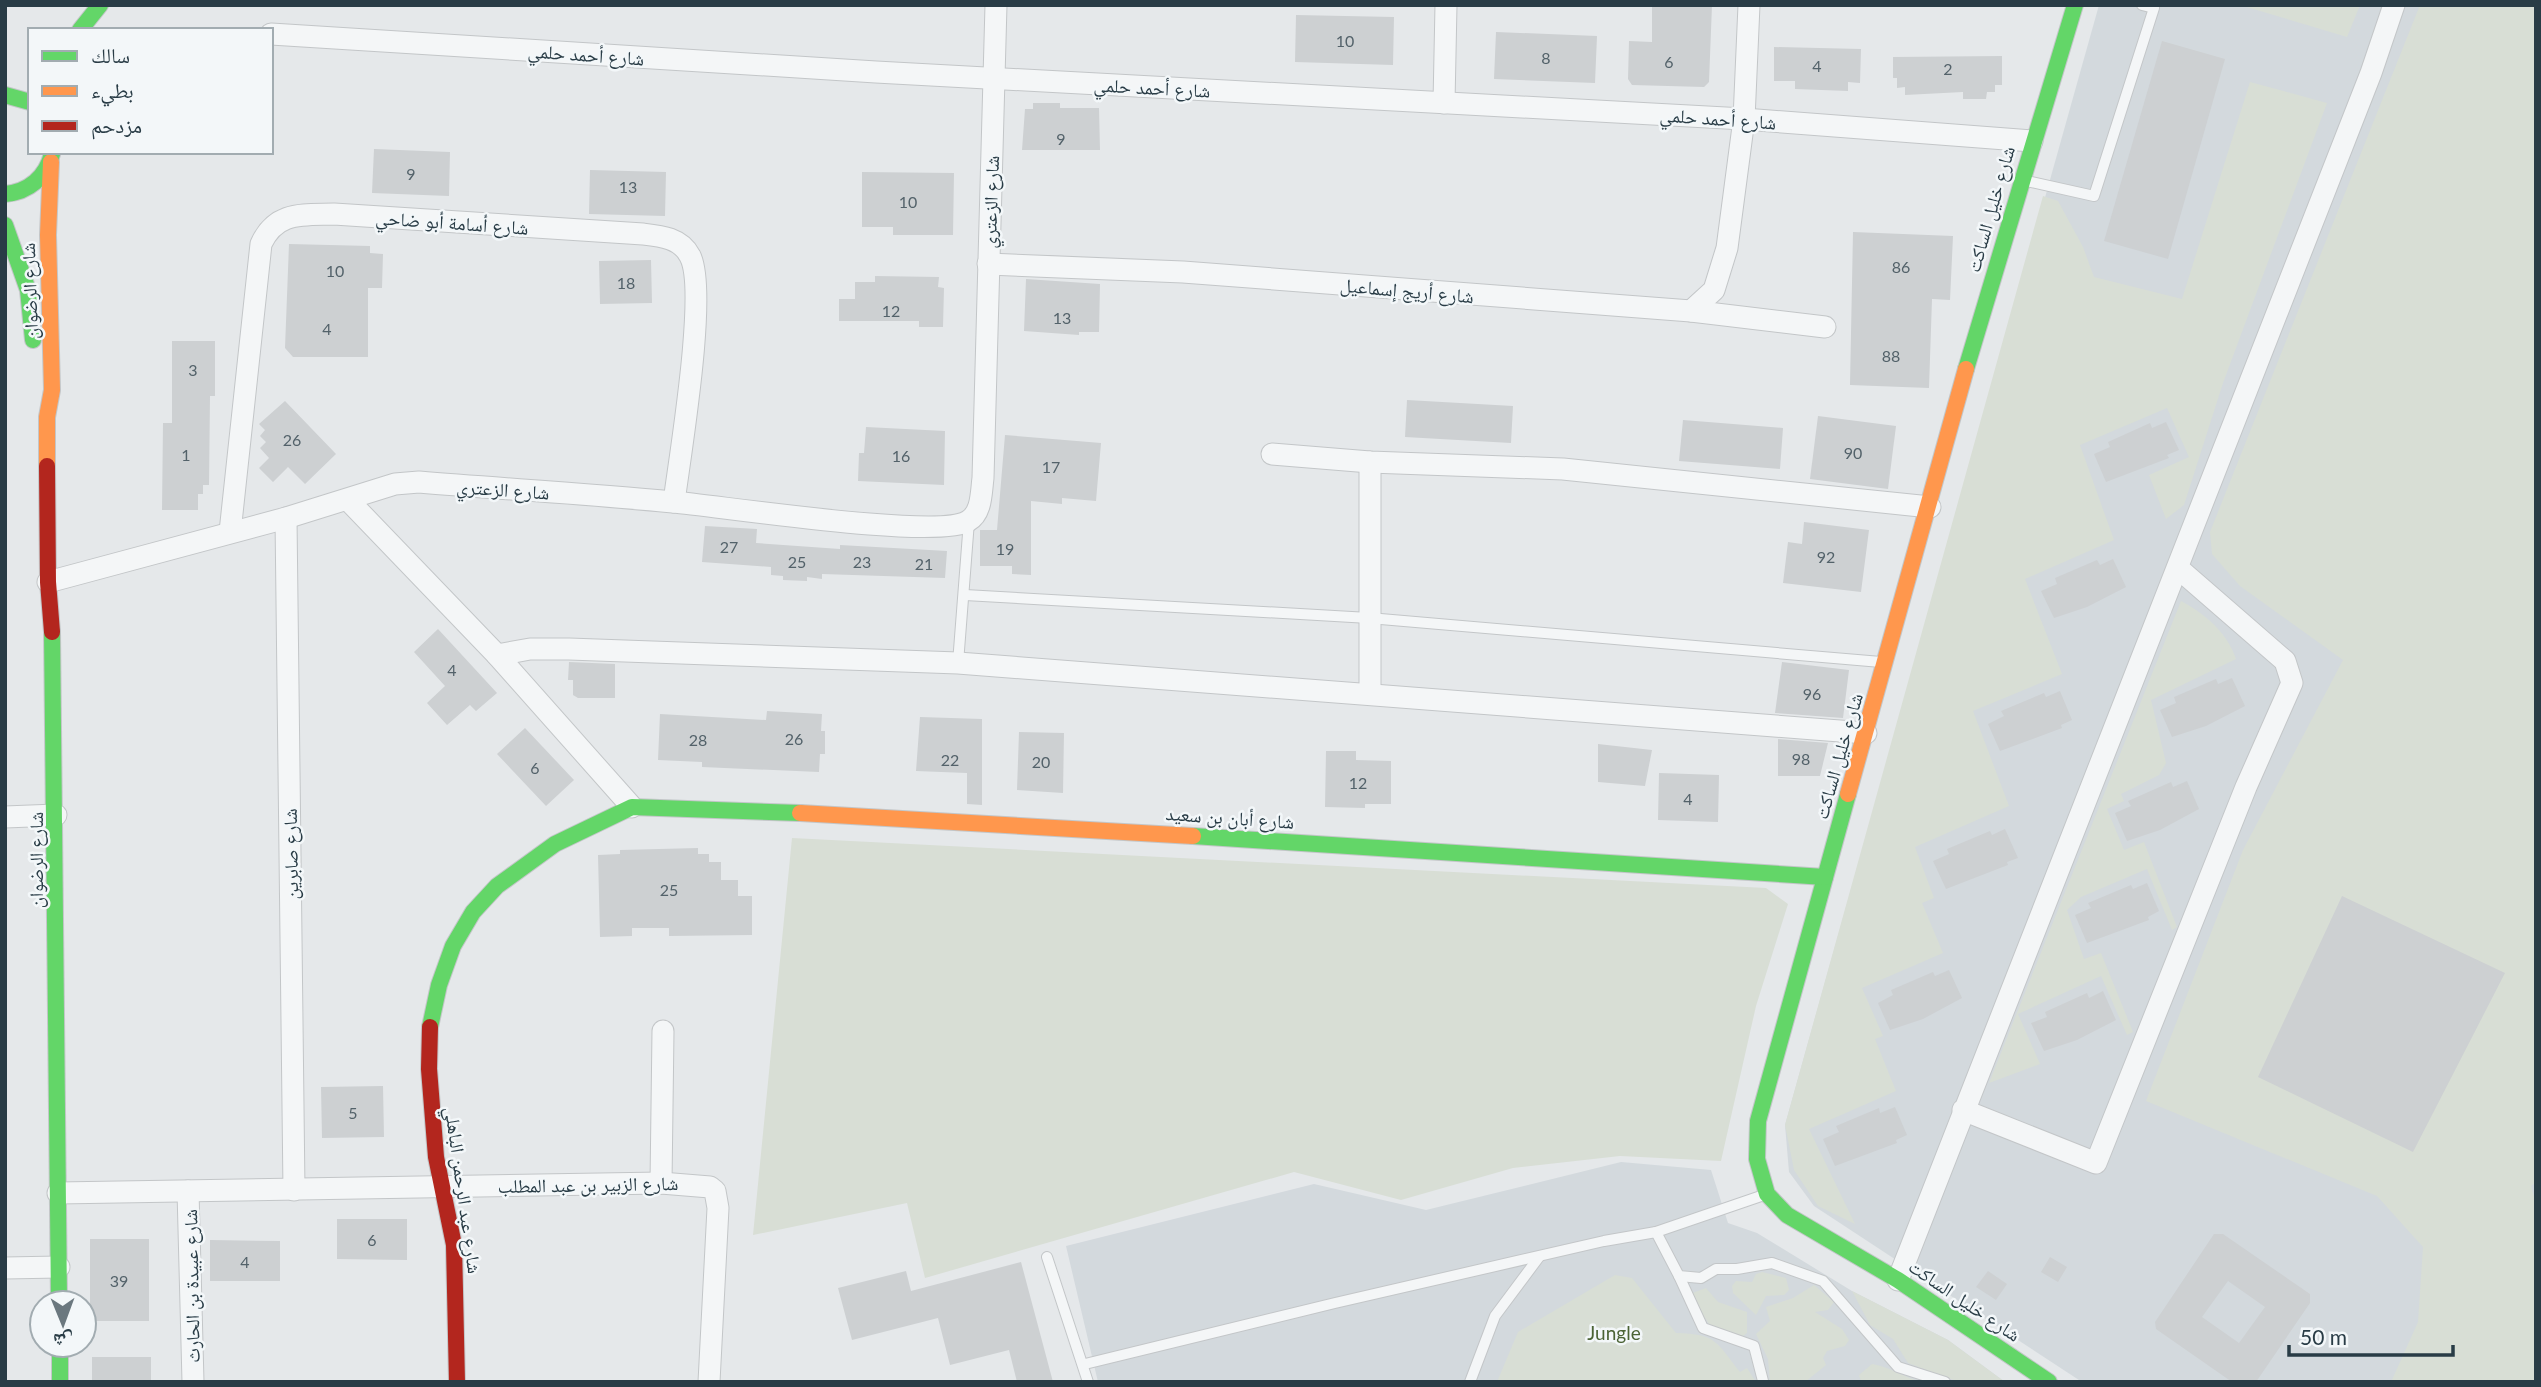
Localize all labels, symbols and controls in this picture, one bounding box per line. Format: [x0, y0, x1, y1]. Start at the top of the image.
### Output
legend [28, 28, 273, 154]
house number: 10 [1336, 31, 1354, 50]
street label: شارع أحمد حلمي [527, 38, 645, 74]
text: سالك [91, 42, 130, 67]
house number: 8 [1541, 48, 1551, 67]
house number: 6 [1664, 52, 1674, 71]
house number: 4 [1812, 56, 1822, 75]
house number: 2 [1943, 59, 1953, 78]
street label: شارع أحمد حلمي [1093, 72, 1211, 106]
text: بطيء [91, 77, 134, 107]
street label: شارع أحمد حلمي [1659, 102, 1777, 138]
text: مزدحم [91, 112, 142, 140]
house number: 9 [1056, 129, 1066, 148]
street label: شارع خليل الساكت [1961, 143, 2020, 275]
street label: شارع الزعتري [977, 155, 1008, 249]
house number: 9 [406, 164, 416, 183]
house number: 13 [619, 177, 637, 196]
house number: 10 [899, 192, 917, 211]
street label: شارع أسامة أبو ضاحي [374, 205, 529, 244]
street label: شارع الرضوان [16, 242, 43, 340]
house number: 86 [1892, 257, 1910, 276]
house number: 10 [326, 261, 344, 280]
house number: 18 [617, 273, 635, 292]
street label: شارع أريج إسماعيل [1339, 273, 1475, 310]
house number: 12 [882, 301, 900, 320]
house number: 13 [1053, 308, 1071, 327]
house number: 4 [322, 319, 332, 338]
house number: 88 [1882, 346, 1900, 365]
house number: 3 [188, 360, 198, 379]
house number: 26 [283, 430, 301, 449]
house number: 90 [1844, 443, 1862, 462]
house number: 1 [181, 445, 191, 464]
house number: 16 [892, 446, 910, 465]
house number: 17 [1042, 457, 1060, 476]
street label: شارع الزعتري [455, 474, 550, 509]
house number: 27 [720, 537, 738, 556]
house number: 19 [996, 539, 1014, 558]
house number: 92 [1817, 547, 1835, 566]
house number: 25 [788, 552, 806, 571]
house number: 23 [853, 552, 871, 571]
house number: 21 [915, 554, 933, 573]
house number: 4 [447, 660, 457, 679]
house number: 96 [1803, 684, 1821, 703]
street label: شارع خليل الساكت [1809, 690, 1868, 822]
house number: 26 [785, 729, 803, 748]
house number: 28 [689, 730, 707, 749]
house number: 98 [1792, 749, 1810, 768]
house number: 22 [941, 750, 959, 769]
house number: 20 [1032, 752, 1050, 771]
house number: 6 [530, 758, 540, 777]
house number: 12 [1349, 773, 1367, 792]
house number: 4 [1683, 789, 1693, 808]
street label: شارع أبان بن سعيد [1165, 801, 1295, 834]
street label: شارع صابرين [278, 808, 303, 900]
street label: شارع الرضوان [24, 812, 48, 908]
house number: 25 [660, 880, 678, 899]
house number: 5 [348, 1103, 358, 1122]
street label: شارع عبد الرحمن الباهلي [436, 1105, 487, 1276]
street label: شارع الزبير بن عبد المطلب [498, 1171, 678, 1198]
street label: شارع عبيدة بن الحارث [178, 1209, 205, 1363]
house number: 6 [367, 1230, 377, 1249]
house number: 4 [240, 1252, 250, 1271]
street label: شارع خليل الساكت [1904, 1254, 2025, 1347]
house number: 39 [110, 1271, 128, 1290]
north arrow [28, 1289, 98, 1359]
scale bar [2289, 1314, 2454, 1358]
park label: Jungle [1587, 1321, 1641, 1344]
text: 50 m [2300, 1324, 2347, 1349]
text: ش [53, 1329, 74, 1353]

